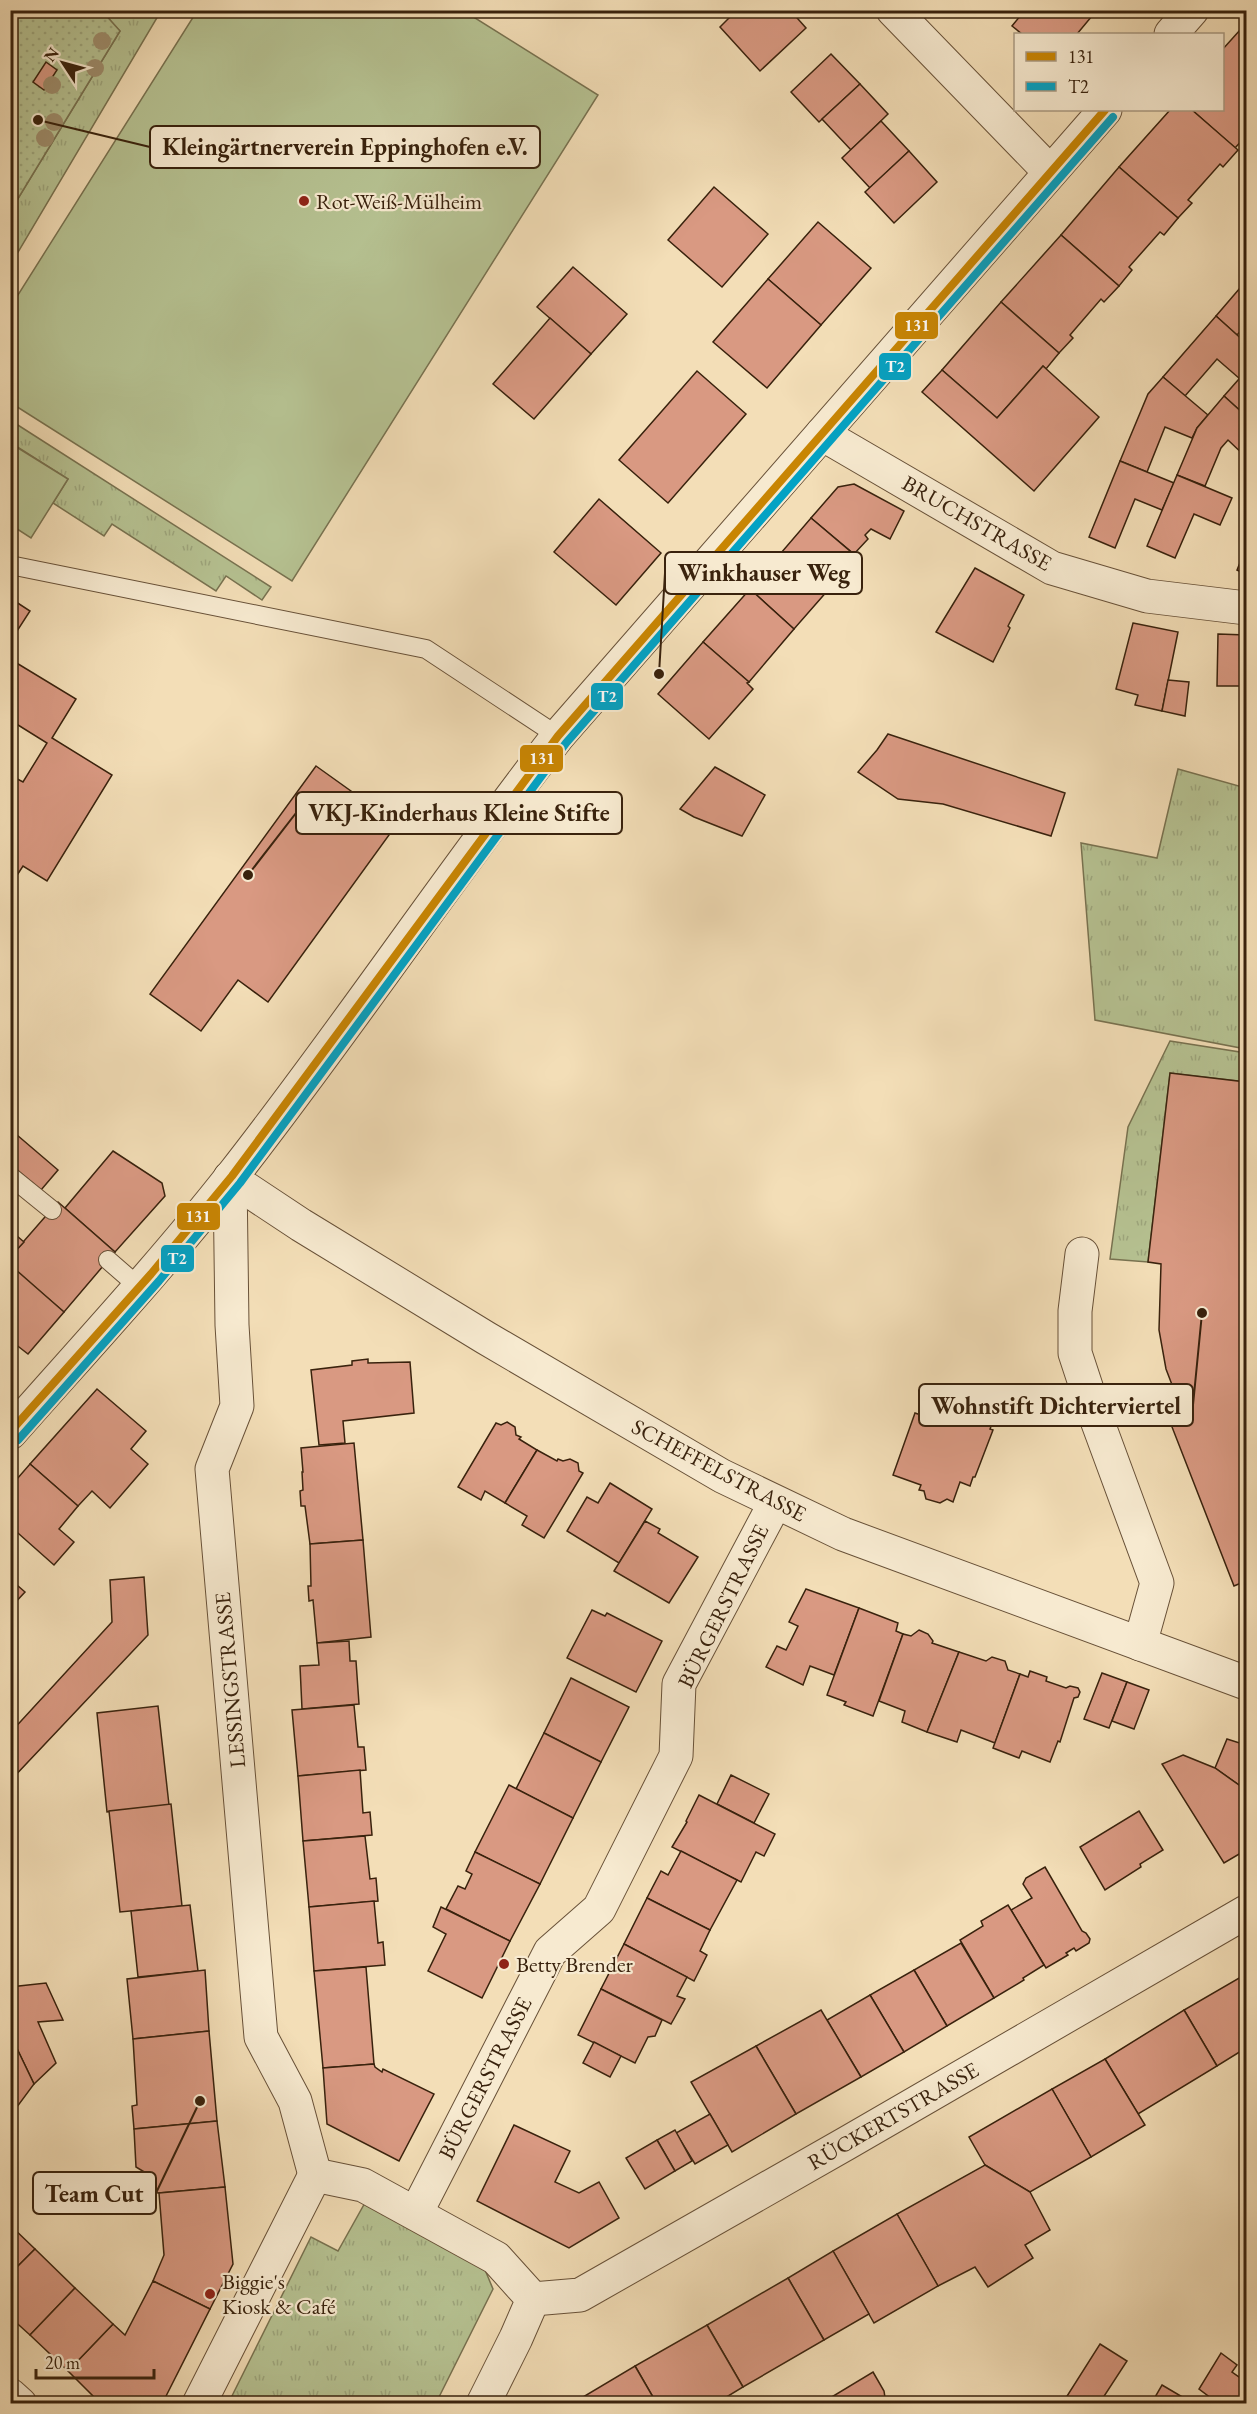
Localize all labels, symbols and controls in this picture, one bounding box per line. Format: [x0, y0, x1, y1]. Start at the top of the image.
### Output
north arrow [33, 33, 93, 93]
legend [1014, 33, 1224, 111]
text: N [39, 43, 64, 66]
text: 131 [1068, 45, 1094, 68]
text: T2 [1068, 75, 1089, 98]
callout: Kleingärtnerverein Eppinghofen e.V. [150, 126, 540, 168]
text: Kleingärtnerverein Eppinghofen e.V. [162, 131, 528, 163]
place label: Rot-Weiß-Mülheim [316, 187, 482, 216]
marker: Rot-Weiß-Mülheim [297, 194, 311, 208]
line badge: 131 [894, 311, 939, 340]
text: 131 [904, 315, 930, 336]
line badge: T2 [878, 352, 912, 381]
text: T2 [885, 356, 905, 377]
street label: BRUCHSTRASSE [897, 468, 1057, 578]
callout: Winkhauser Weg [665, 552, 862, 594]
text: Winkhauser Weg [678, 557, 851, 589]
line badge: T2 [590, 682, 624, 711]
text: T2 [597, 686, 617, 707]
line badge: 131 [519, 744, 564, 773]
text: 131 [529, 748, 555, 769]
callout: VKJ-Kinderhaus Kleine Stifte [296, 792, 622, 834]
text: VKJ-Kinderhaus Kleine Stifte [308, 797, 610, 828]
line badge: 131 [176, 1202, 221, 1231]
text: 131 [185, 1206, 211, 1227]
line badge: T2 [160, 1244, 195, 1273]
text: T2 [167, 1248, 187, 1269]
callout: Wohnstift Dichterviertel [919, 1384, 1193, 1426]
text: Wohnstift Dichterviertel [931, 1390, 1181, 1421]
street label: SCHEFFELSTRASSE [627, 1412, 811, 1528]
street label: BÜRGERSTRASSE [671, 1519, 775, 1693]
street label: LESSINGSTRASSE [208, 1591, 252, 1769]
place label: Betty Brender [516, 1950, 634, 1979]
marker: Betty Brender [497, 1957, 511, 1971]
street label: BÜRGERSTRASSE [432, 1992, 538, 2164]
street label: RÜCKERTSTRASSE [802, 2055, 984, 2177]
callout: Team Cut [33, 2172, 156, 2214]
text: Team Cut [45, 2178, 143, 2209]
place label: Biggie's Kiosk & Café [222, 2267, 336, 2321]
marker: Biggie's Kiosk & Café [203, 2287, 217, 2301]
scale bar [36, 2342, 154, 2380]
text: 20 m [45, 2351, 80, 2374]

